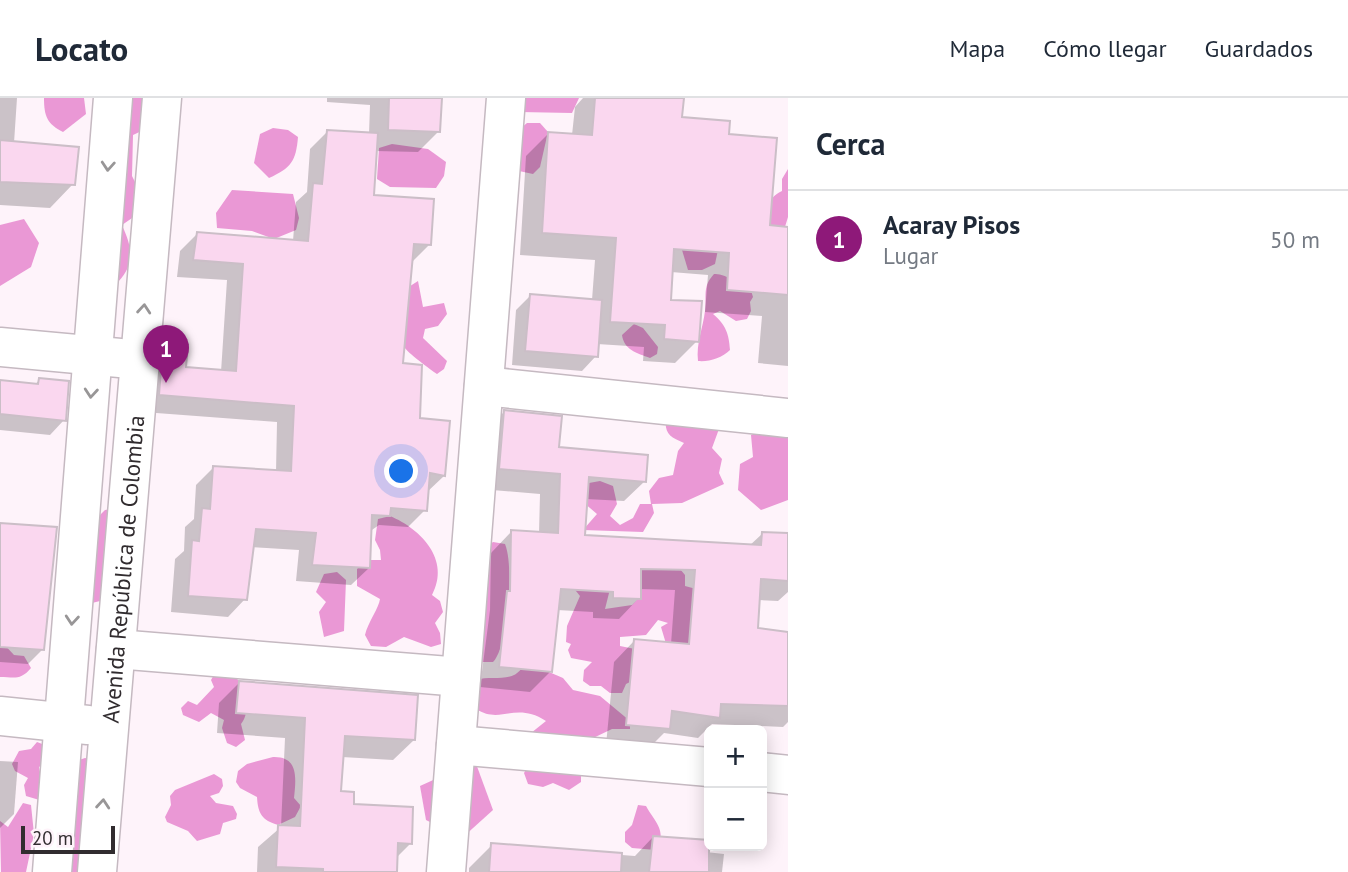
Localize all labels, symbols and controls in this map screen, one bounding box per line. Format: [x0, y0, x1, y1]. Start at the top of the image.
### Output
text: Locato [35, 27, 128, 70]
text: Mapa [949, 33, 1005, 64]
text: Cómo llegar [1043, 33, 1167, 64]
text: Guardados [1205, 33, 1313, 64]
text: Cerca [816, 124, 885, 163]
one-way arrow [101, 161, 116, 172]
text: Acaray Pisos [883, 208, 1020, 241]
text: 1 [832, 225, 846, 254]
text: 50 m [1270, 225, 1320, 254]
text: Lugar [883, 241, 938, 270]
one-way arrow [136, 303, 151, 314]
pin: 1 [143, 325, 189, 383]
one-way arrow [84, 388, 99, 399]
street label: Avenida República de Colombia [95, 414, 150, 724]
your location [384, 454, 418, 488]
one-way arrow [65, 614, 80, 625]
map controls [704, 725, 767, 851]
button: + [704, 725, 767, 788]
button: − [704, 788, 767, 851]
one-way arrow [95, 798, 110, 809]
scale bar [21, 823, 116, 855]
text: 20 m [32, 826, 73, 850]

